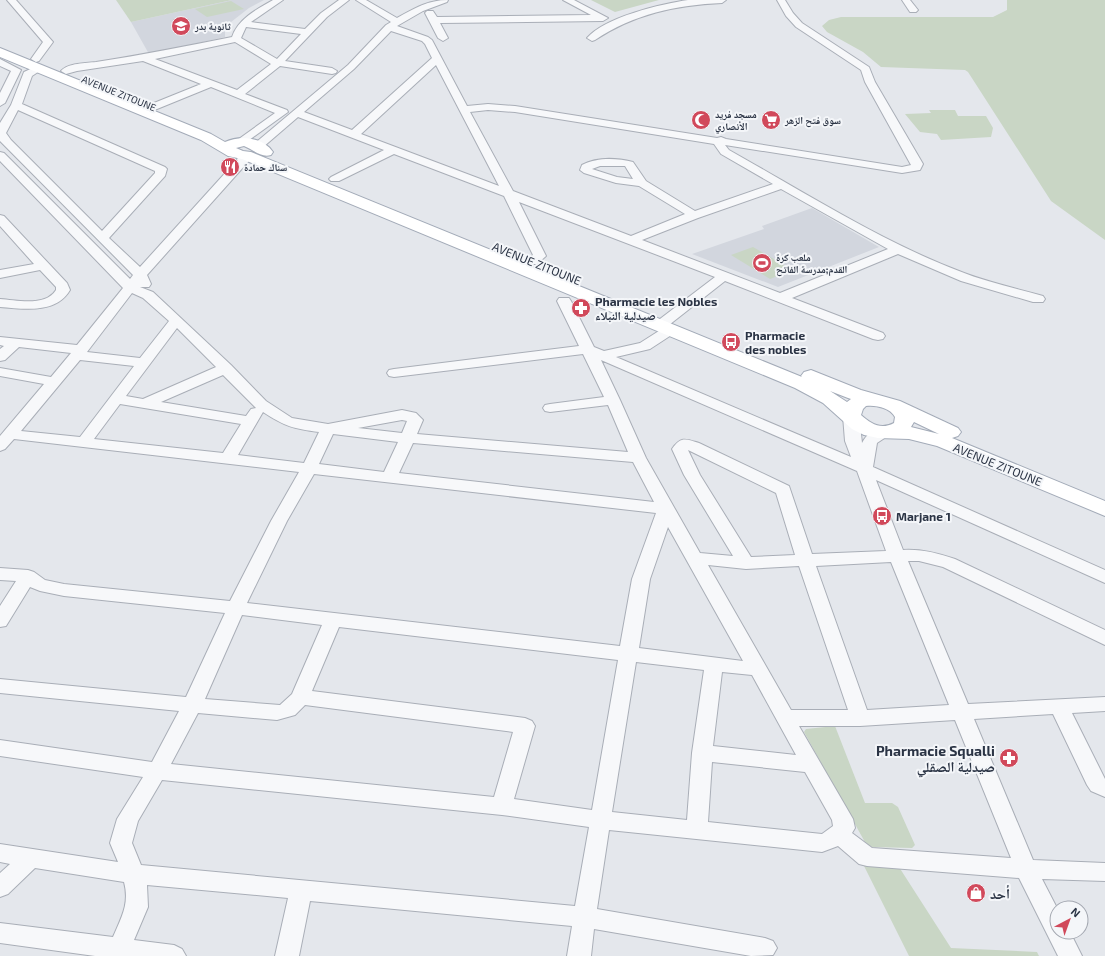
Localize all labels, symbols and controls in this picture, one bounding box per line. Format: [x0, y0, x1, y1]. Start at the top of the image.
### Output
school or university icon: ثانوية بدر [170, 15, 192, 37]
place label: ثانوية بدر [194, 20, 231, 33]
street label: AVENUE ZITOUNE [80, 73, 158, 114]
place label: مسجد فريد الأنصاري [715, 108, 757, 134]
mosque icon: مسجد فريد الأنصاري [690, 109, 712, 131]
supermarket icon: سوق فتح الزهر [760, 109, 782, 131]
place label: سوق فتح الزهر [784, 114, 841, 128]
restaurant icon: سناك حمادة [219, 156, 241, 178]
place label: سناك حمادة [244, 161, 287, 173]
street label: AVENUE ZITOUNE [490, 239, 584, 287]
place label: ملعب كرة القدم;مدرسة الفاتح [776, 251, 848, 277]
sports icon: ملعب كرة القدم;مدرسة الفاتح [751, 252, 773, 274]
place label: Pharmacie les Nobles صيدلية النبلاء [595, 294, 717, 323]
pharmacy icon: Pharmacie les Nobles صيدلية النبلاء [570, 297, 592, 319]
place label: Pharmacie des nobles [745, 328, 806, 356]
bus stop icon: Pharmacie des nobles [720, 331, 742, 353]
street label: AVENUE ZITOUNE [951, 440, 1045, 488]
bus stop icon: Marjane 1 [871, 505, 893, 527]
place label: Marjane 1 [896, 509, 951, 524]
place label: Pharmacie Squalli صيدلية الصقلي [876, 742, 995, 778]
pharmacy icon: Pharmacie Squalli صيدلية الصقلي [998, 747, 1020, 769]
shop icon: أحد [965, 882, 987, 904]
place label: أحد [990, 885, 1010, 902]
north arrow [1049, 900, 1089, 940]
text: N [1069, 905, 1083, 920]

